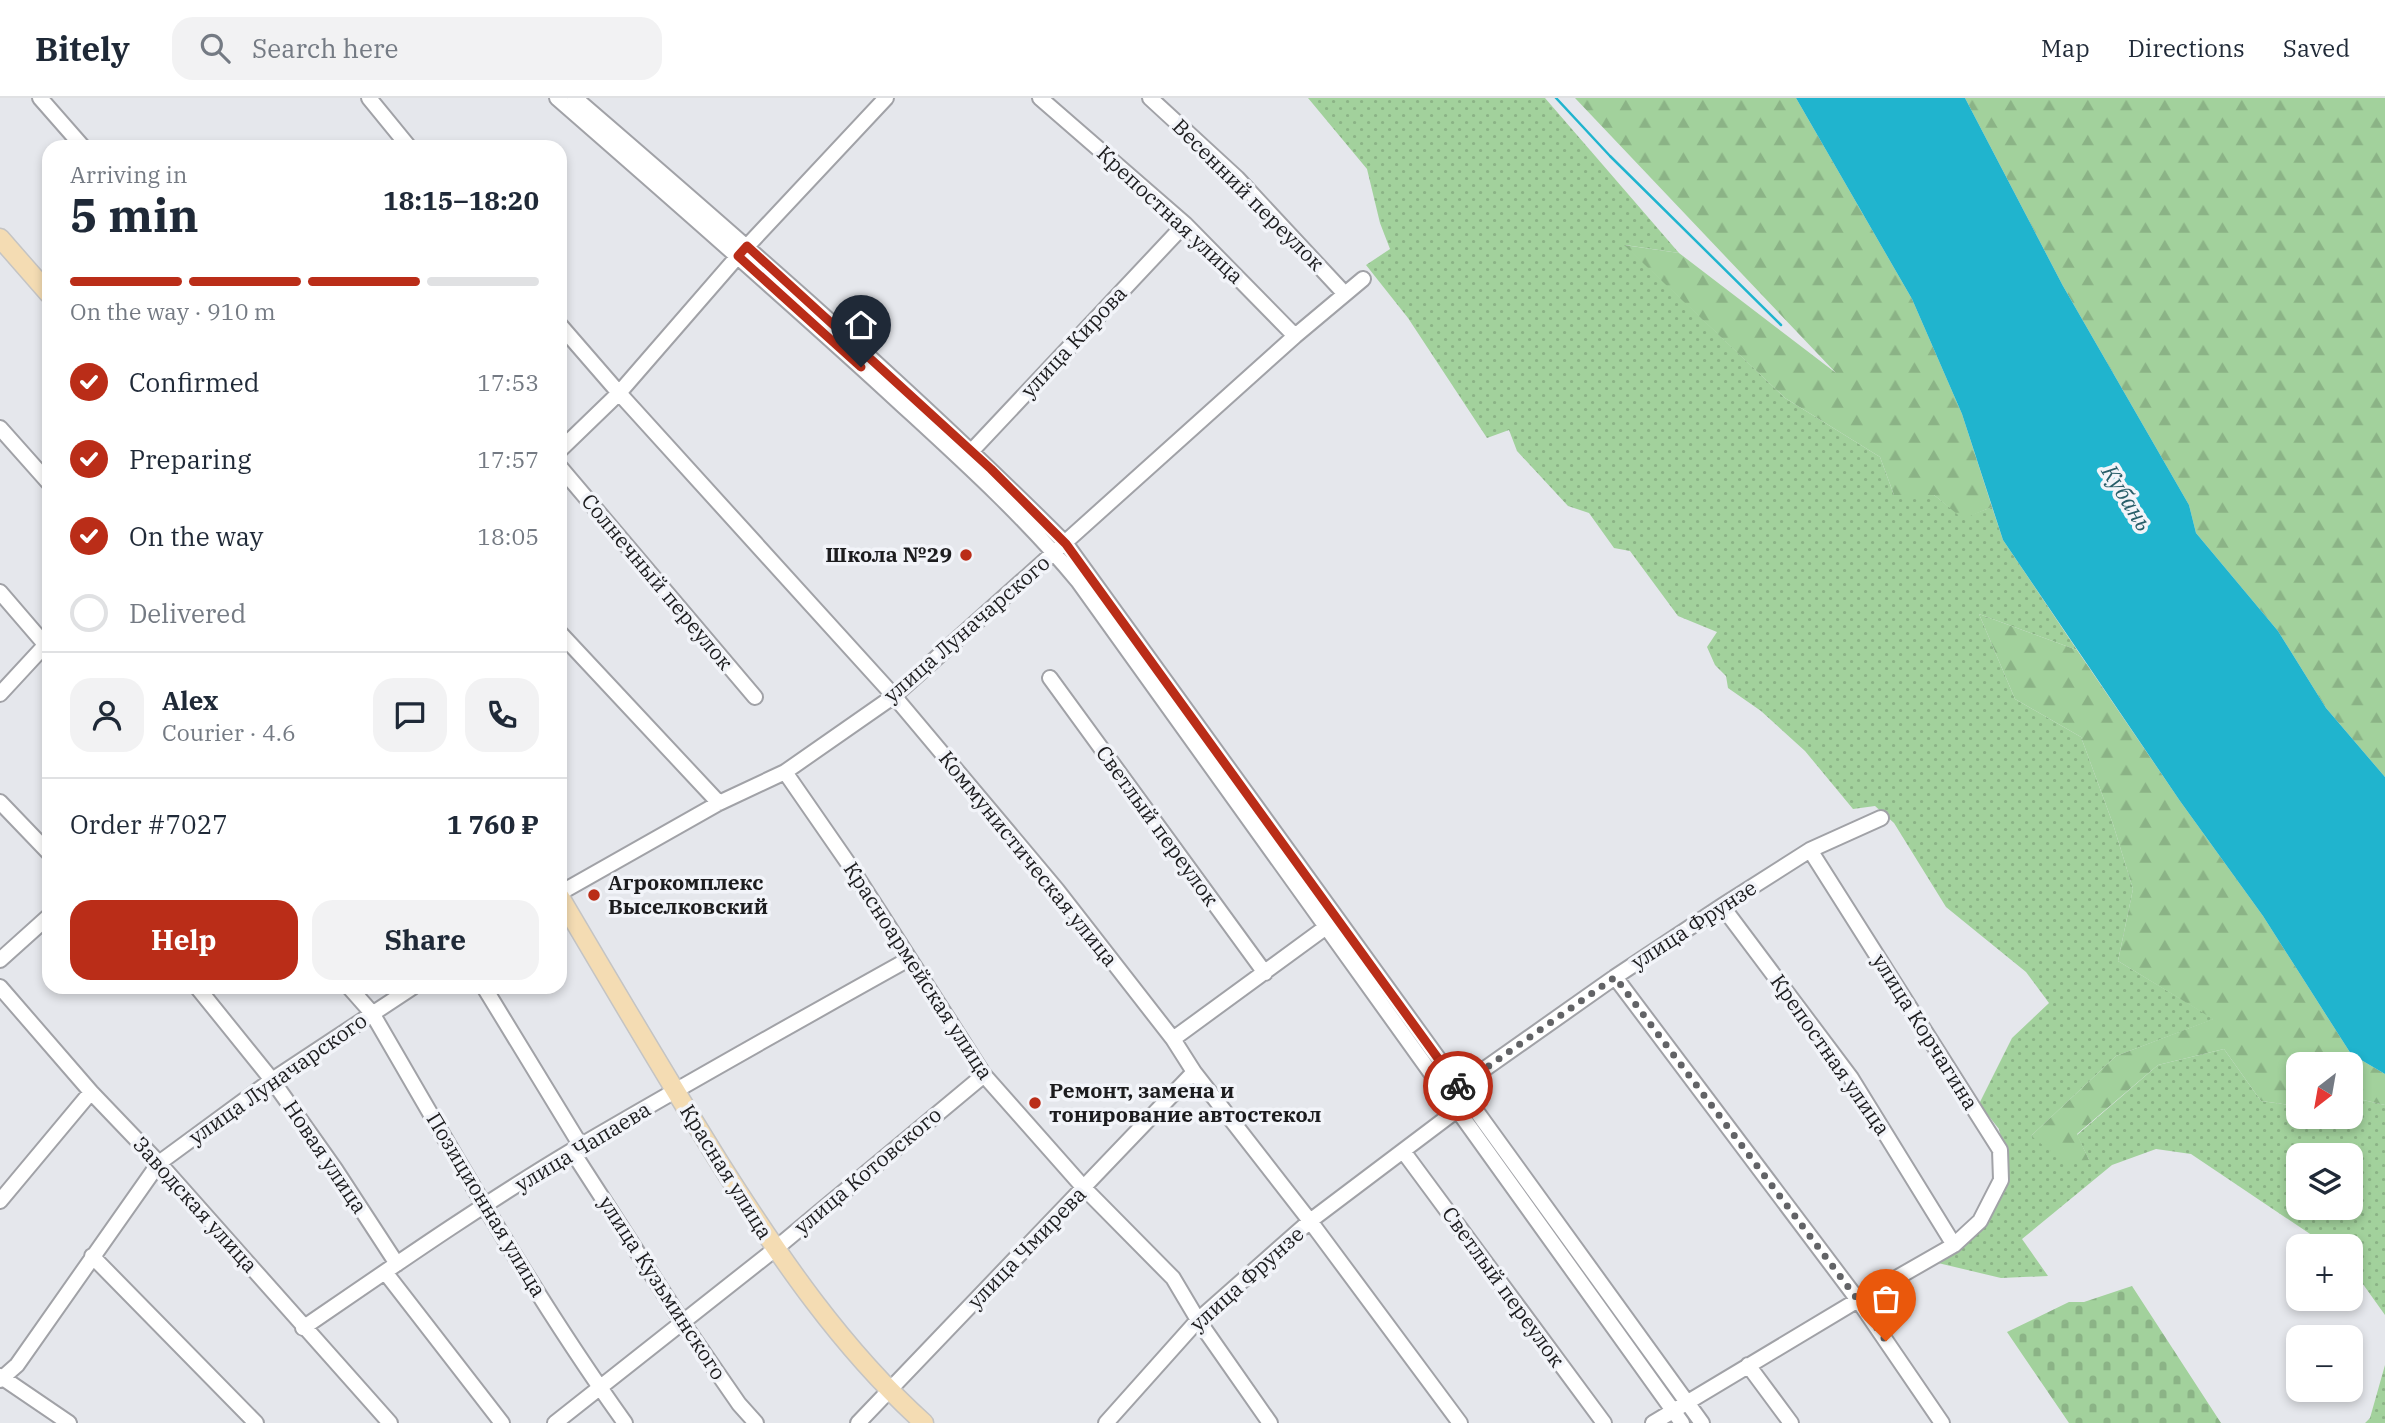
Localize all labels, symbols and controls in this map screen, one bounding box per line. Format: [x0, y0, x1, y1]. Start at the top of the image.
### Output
search box [172, 17, 662, 80]
text: Bitely [35, 27, 130, 70]
icon: search [196, 29, 234, 67]
text: Search here [252, 31, 398, 65]
text: Map [2041, 32, 2090, 64]
text: Directions [2128, 32, 2245, 64]
text: Saved [2283, 32, 2350, 64]
street label: Весенний переулок [1167, 112, 1331, 276]
street label: Крепостная улица [1091, 139, 1250, 290]
text: Arriving in [70, 159, 187, 189]
text: 18:15–18:20 [383, 183, 539, 217]
text: 5 min [70, 185, 199, 245]
street label: улица Кирова [1014, 279, 1132, 403]
pin [831, 295, 891, 367]
text: On the way · 910 m [70, 296, 276, 326]
icon: home [842, 306, 880, 344]
icon: check [70, 363, 108, 401]
text: Confirmed [129, 365, 260, 399]
text: 17:53 [477, 367, 539, 397]
icon: check [70, 440, 108, 478]
text: Preparing [129, 442, 251, 476]
text: 17:57 [477, 444, 539, 474]
water label: Кубань [2095, 458, 2160, 536]
street label: Солнечный переулок [576, 487, 740, 675]
icon: check [70, 517, 108, 555]
text: On the way [129, 519, 263, 553]
text: 18:05 [477, 521, 539, 551]
place label: Школа №29 [825, 540, 952, 568]
marker: Школа №29 [958, 547, 974, 563]
street label: улица Луначарского [877, 548, 1055, 708]
text: Delivered [129, 596, 246, 630]
button: person [70, 678, 144, 752]
button: chat [373, 678, 447, 752]
button: phone [465, 678, 539, 752]
text: Alex [162, 683, 218, 717]
text: Courier · 4.6 [162, 717, 296, 747]
street label: Светлый переулок [1090, 740, 1226, 911]
street label: Коммунистическая улица [933, 745, 1125, 972]
text: Order #7027 [70, 807, 228, 841]
text: 1 760 ₽ [447, 807, 539, 841]
street label: Красноармейская улица [838, 856, 1000, 1085]
place label: Агрокомплекс Выселковский [608, 868, 768, 920]
street label: улица Фрунзе [1625, 873, 1762, 975]
marker: Агрокомплекс Выселковский [586, 887, 602, 903]
button: Help [70, 900, 298, 980]
button: Share [312, 900, 539, 980]
street label: улица Корчагина [1866, 948, 1985, 1115]
street label: Крепостная улица [1765, 968, 1897, 1141]
street label: улица Луначарского [183, 1006, 372, 1150]
courier [1423, 1051, 1493, 1121]
north arrow [2286, 1052, 2362, 1129]
map controls [2286, 1052, 2363, 1402]
icon: bike [1439, 1067, 1477, 1105]
place label: Ремонт, замена и тонирование автостекол [1049, 1076, 1321, 1128]
street label: Новая улица [278, 1094, 374, 1219]
street label: улица Чапаева [509, 1095, 655, 1198]
marker: Ремонт, замена и тонирование автостекол [1027, 1095, 1043, 1111]
street label: Красная улица [674, 1099, 780, 1244]
street label: улица Котовского [788, 1100, 947, 1240]
street label: Позиционная улица [421, 1107, 553, 1302]
street label: Заводская улица [127, 1130, 264, 1278]
button: layers [2286, 1143, 2363, 1220]
street label: улица Чмирева [961, 1180, 1092, 1314]
street label: улица Кузьминского [593, 1190, 733, 1385]
street label: Светлый переулок [1436, 1201, 1572, 1372]
street label: улица Фрунзе [1183, 1220, 1309, 1337]
button: + [2286, 1234, 2363, 1311]
pin [1856, 1269, 1916, 1341]
icon: bag [1867, 1280, 1905, 1318]
button: − [2286, 1325, 2363, 1402]

